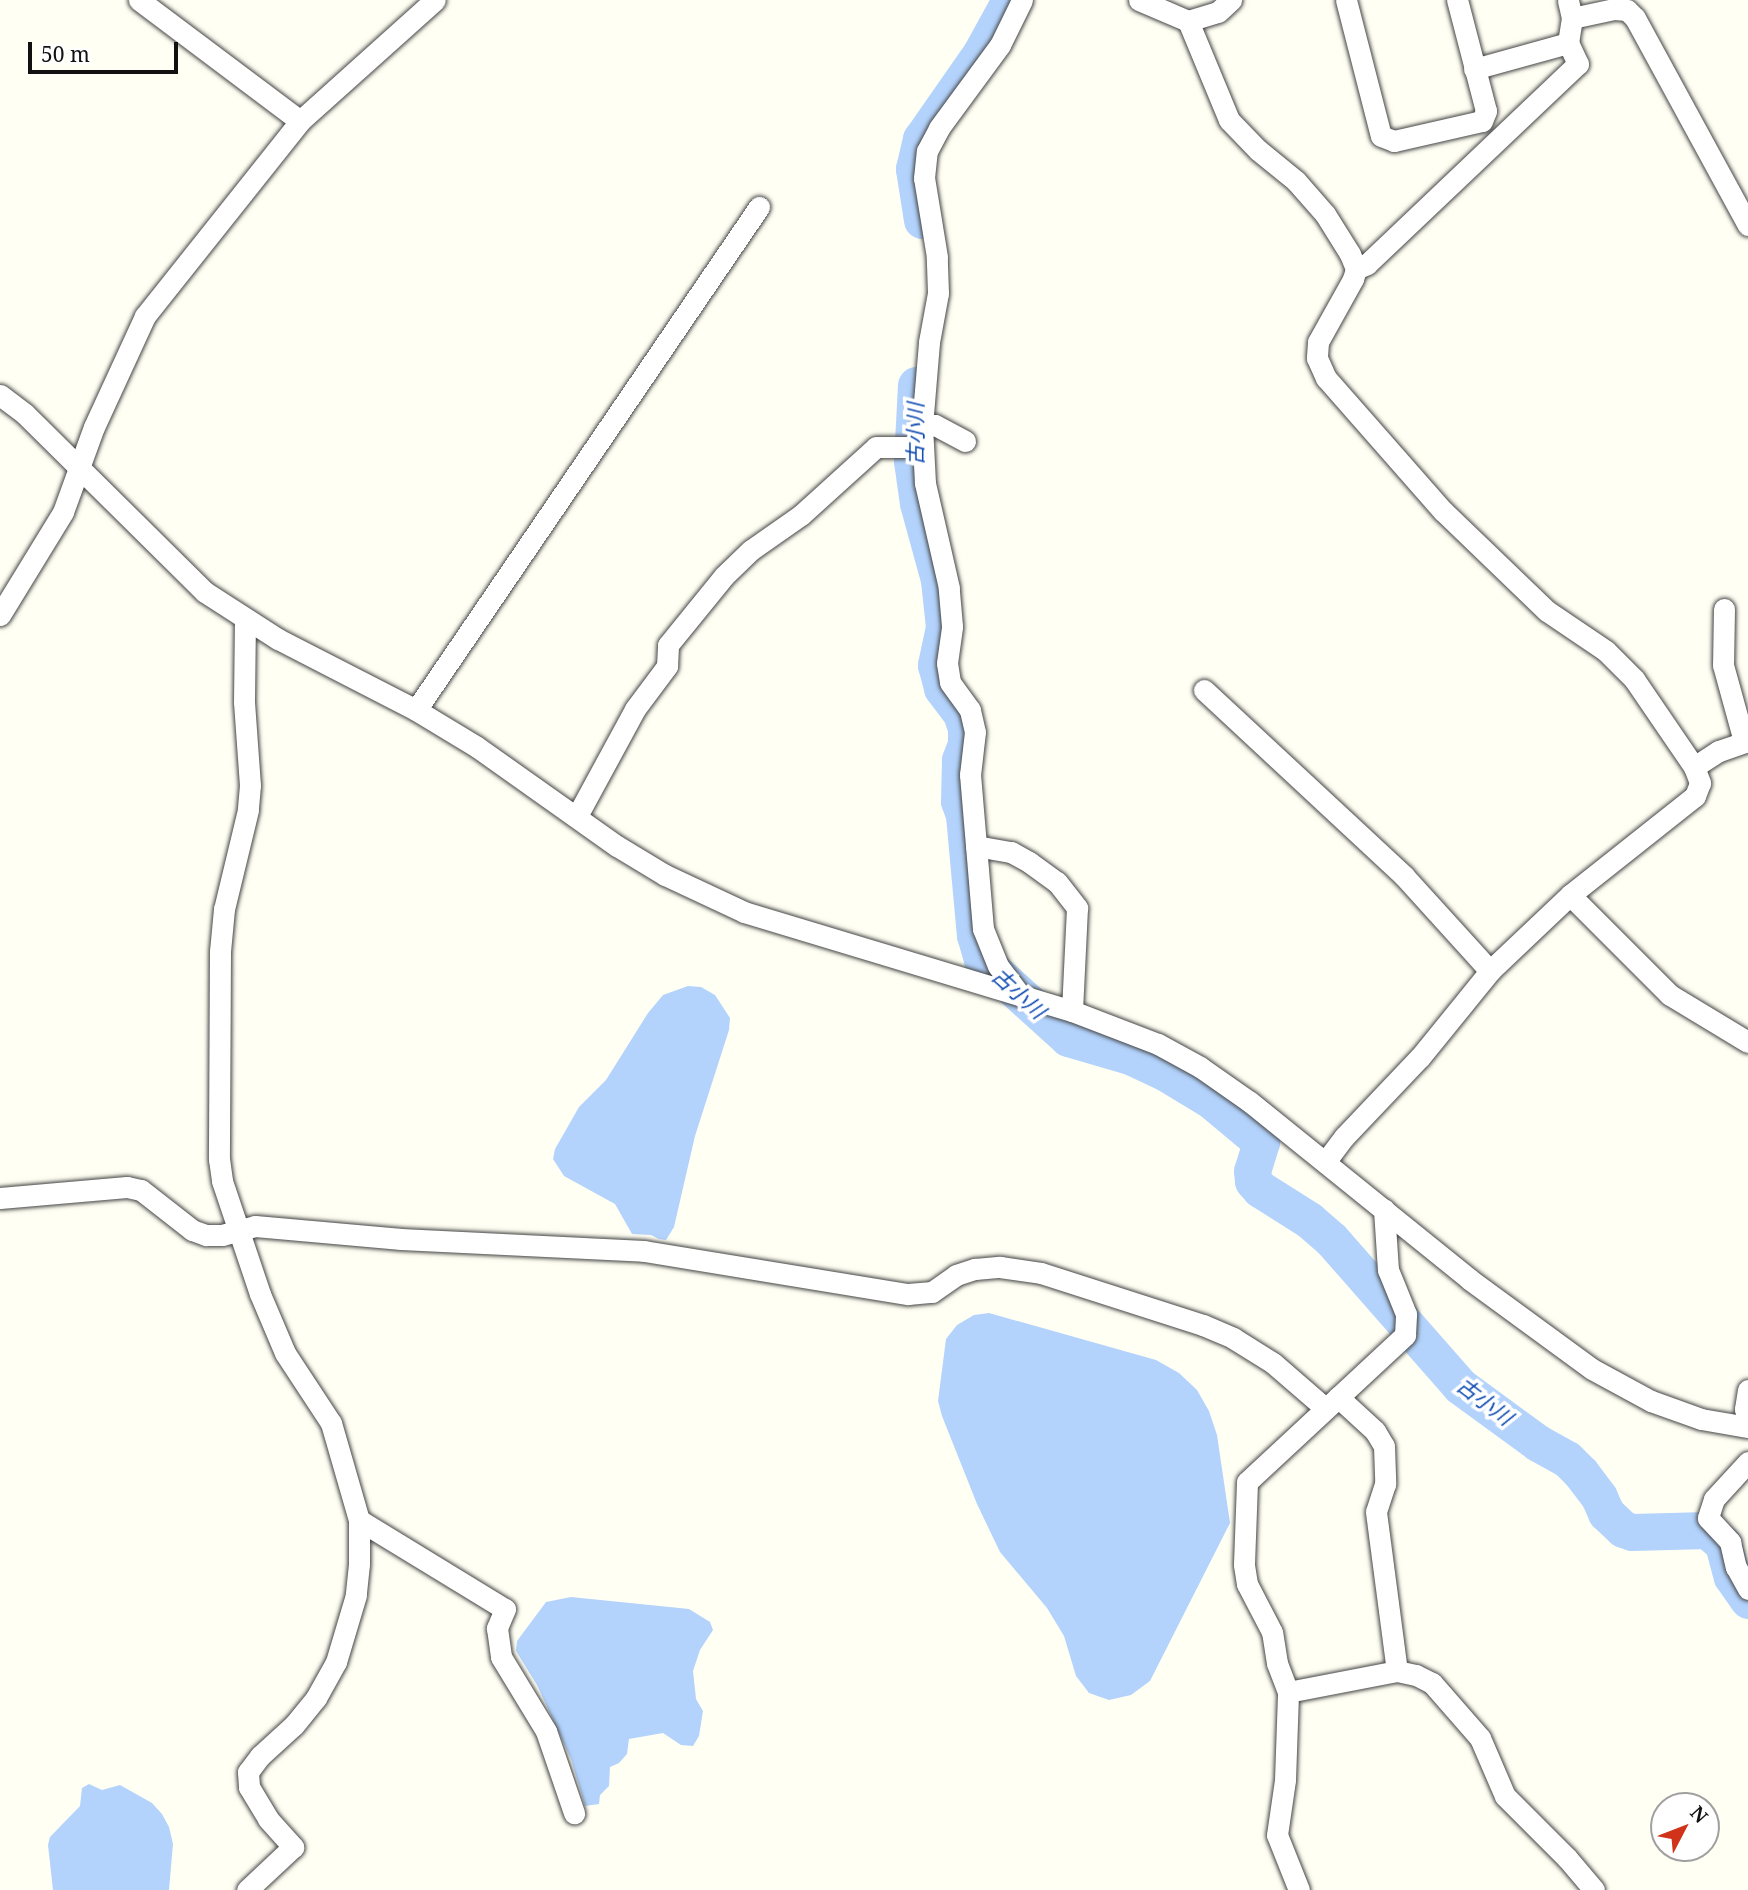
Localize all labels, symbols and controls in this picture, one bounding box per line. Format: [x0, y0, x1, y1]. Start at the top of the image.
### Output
scale bar [32, 28, 182, 72]
text: 50 m [41, 40, 90, 68]
water label: 古小川 [902, 403, 928, 465]
water label: 古小川 [987, 963, 1051, 1023]
water label: 古小川 [1452, 1372, 1518, 1430]
north arrow [1650, 1792, 1720, 1862]
text: N [1684, 1800, 1714, 1829]

